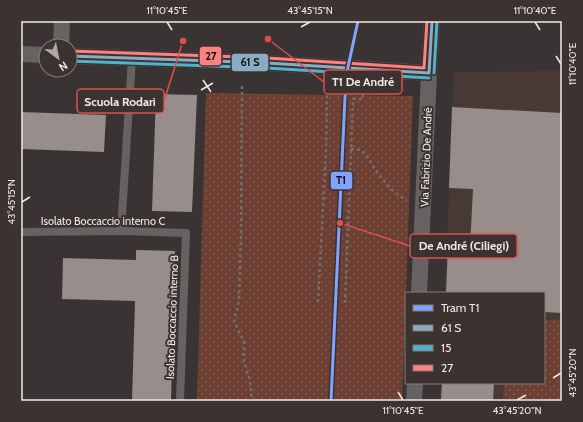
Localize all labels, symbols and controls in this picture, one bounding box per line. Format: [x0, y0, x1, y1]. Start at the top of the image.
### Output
text: 11°10'45"E [146, 4, 188, 17]
text: 43°45'15"N [287, 4, 333, 17]
text: 11°10'40"E [514, 4, 557, 17]
north arrow [38, 38, 78, 78]
text: 11°10'40"E [566, 42, 579, 85]
line badge: 27 [199, 46, 222, 66]
text: 27 [205, 49, 217, 63]
line badge: 61 S [231, 53, 269, 72]
text: 61 S [240, 55, 260, 69]
text: N [56, 58, 70, 74]
callout: T1 De André [324, 70, 402, 94]
text: T1 De André [332, 74, 394, 89]
callout: Scuola Rodari [77, 89, 164, 113]
text: Scuola Rodari [84, 94, 156, 109]
street label: Via Fabrizio De André [417, 107, 435, 207]
line badge: T1 [330, 171, 353, 190]
text: T1 [336, 173, 346, 187]
text: 43°45'15"N [5, 179, 18, 225]
street label: Isolato Boccaccio interno C [41, 214, 165, 228]
callout: De André (Ciliegi) [410, 234, 517, 258]
text: De André (Ciliegi) [419, 238, 509, 253]
street label: Isolato Boccaccio interno B [163, 254, 181, 379]
legend [405, 292, 545, 384]
text: Tram T1 [441, 300, 479, 315]
text: 61 S [441, 320, 461, 335]
text: 15 [441, 340, 451, 355]
text: 43°45'20"N [566, 348, 579, 398]
text: 27 [441, 360, 453, 375]
text: 11°10'45"E [382, 404, 424, 417]
text: 43°45'20"N [492, 404, 542, 417]

